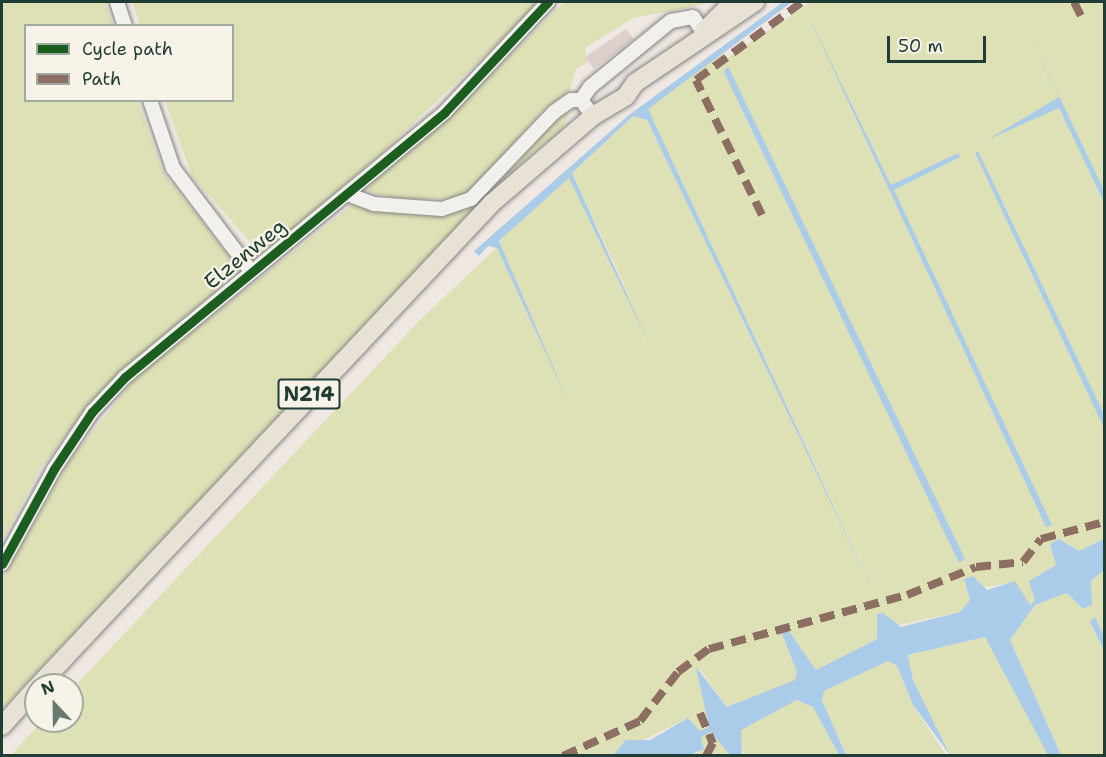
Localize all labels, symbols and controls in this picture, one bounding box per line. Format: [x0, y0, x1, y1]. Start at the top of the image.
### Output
legend [24, 24, 234, 102]
scale bar [890, 24, 989, 62]
text: 50 m [898, 34, 943, 58]
text: Cycle path [82, 37, 173, 61]
text: Path [82, 67, 121, 91]
street label: Elzenweg [199, 213, 291, 295]
road number: N214 [278, 377, 340, 411]
north arrow [24, 673, 84, 733]
text: N [38, 676, 58, 700]

